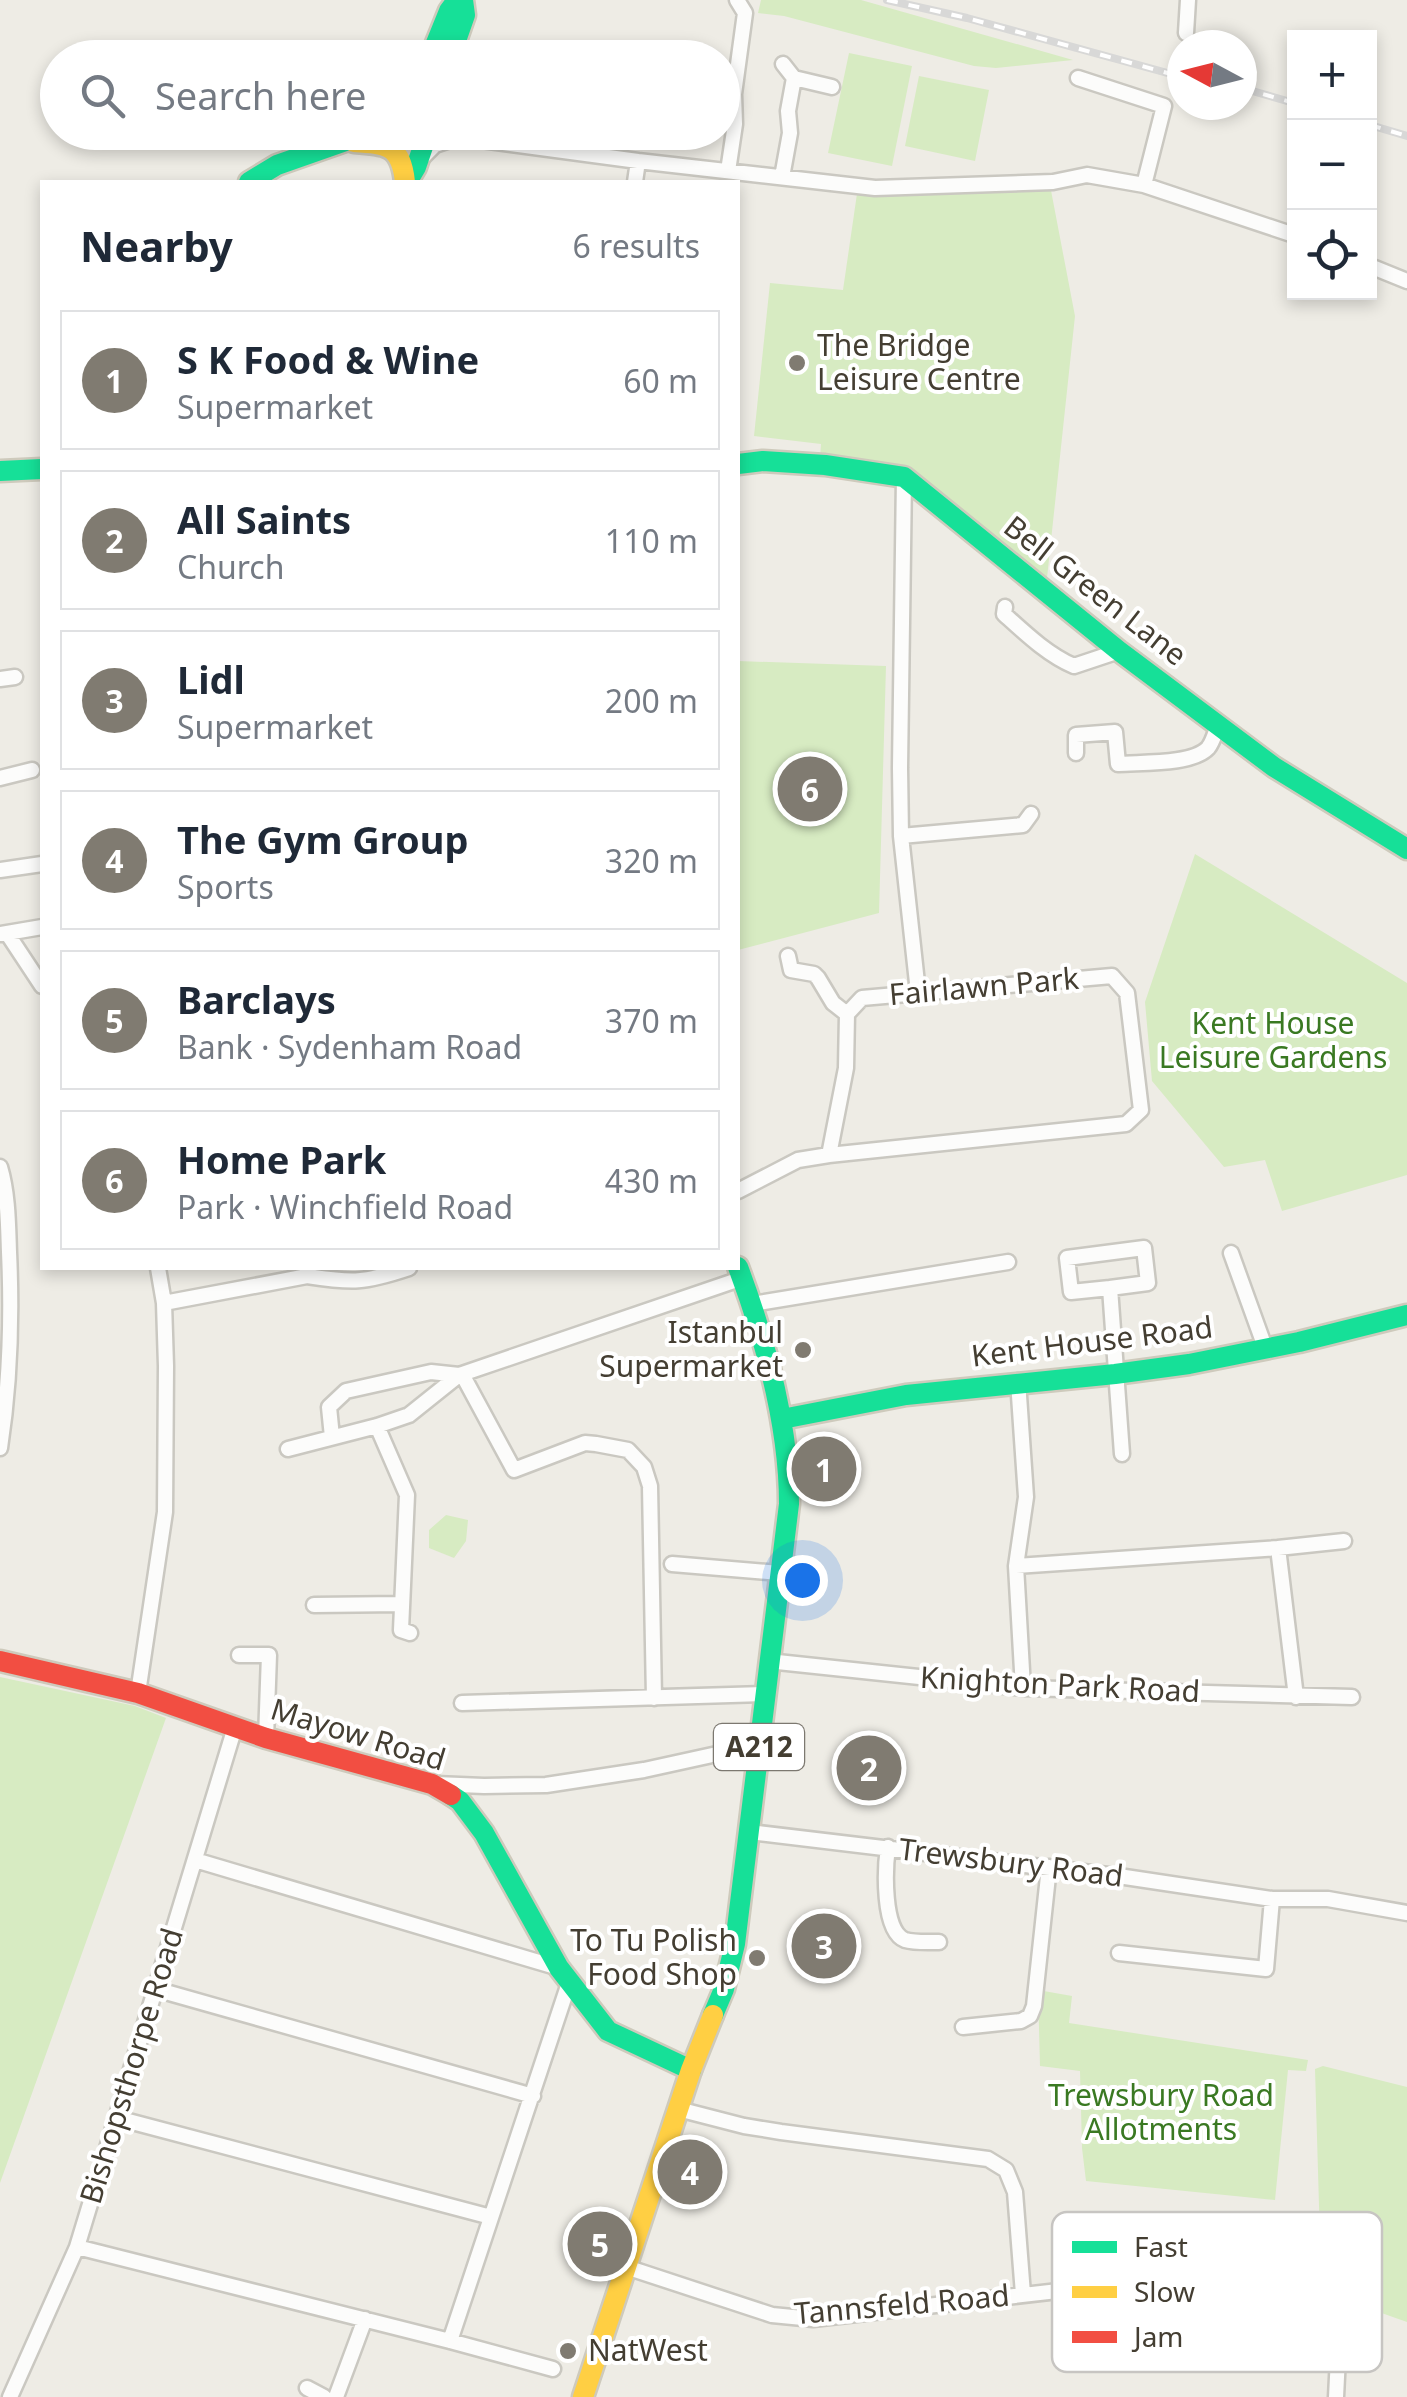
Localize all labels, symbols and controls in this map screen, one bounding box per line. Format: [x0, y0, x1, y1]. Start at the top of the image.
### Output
north arrow [1167, 30, 1257, 120]
map controls [1287, 30, 1377, 300]
button: + [1287, 30, 1377, 120]
search box [40, 40, 740, 150]
icon: search [75, 68, 130, 123]
text: Search here [155, 69, 366, 121]
button: − [1287, 120, 1377, 210]
button: locate [1287, 210, 1377, 300]
text: Nearby [80, 217, 233, 274]
text: 6 results [573, 224, 700, 267]
place label: The Bridge Leisure Centre [817, 324, 1021, 399]
text: S K Food & Wine [177, 333, 479, 385]
marker: The Bridge Leisure Centre [786, 352, 808, 374]
text: 1 [105, 359, 124, 402]
text: 60 m [623, 359, 698, 402]
text: Supermarket [177, 385, 373, 428]
text: All Saints [177, 493, 351, 545]
street label: Bell Green Lane [996, 505, 1196, 674]
text: 2 [105, 519, 124, 562]
text: 110 m [605, 519, 698, 562]
text: Church [177, 545, 285, 588]
text: Lidl [177, 653, 245, 705]
text: 3 [105, 679, 124, 722]
text: 200 m [605, 679, 698, 722]
text: Supermarket [177, 705, 373, 748]
pin: 6 [778, 752, 842, 826]
text: The Gym Group [177, 813, 469, 865]
text: 4 [105, 839, 124, 882]
text: 320 m [605, 839, 698, 882]
text: Sports [177, 865, 274, 908]
street label: Fairlawn Park [887, 957, 1081, 1014]
text: Barclays [177, 973, 336, 1025]
text: 5 [105, 999, 124, 1042]
text: 370 m [605, 999, 698, 1042]
park label: Kent House Leisure Gardens [1159, 1002, 1387, 1077]
text: Bank · Sydenham Road [177, 1025, 522, 1068]
text: Home Park [177, 1133, 386, 1185]
text: 6 [105, 1159, 124, 1202]
text: 430 m [605, 1159, 698, 1202]
text: Park · Winchfield Road [177, 1185, 513, 1228]
street label: Kent House Road [969, 1305, 1215, 1376]
place label: Istanbul Supermarket [599, 1311, 783, 1386]
marker: Istanbul Supermarket [792, 1339, 814, 1361]
pin: 1 [792, 1432, 856, 1506]
your location [777, 1555, 828, 1606]
street label: Knighton Park Road [919, 1656, 1201, 1711]
street label: Mayow Road [266, 1688, 451, 1780]
road number: A212 [714, 1724, 804, 1770]
pin: 2 [836, 1730, 902, 1806]
street label: Trewsbury Road [897, 1827, 1126, 1896]
pin: 3 [792, 1908, 856, 1984]
place label: To Tu Polish Food Shop [570, 1919, 737, 1994]
street label: Bishopsthorpe Road [69, 1923, 192, 2208]
marker: To Tu Polish Food Shop [746, 1947, 768, 1969]
park label: Trewsbury Road Allotments [1048, 2074, 1274, 2149]
pin: 4 [658, 2134, 722, 2210]
pin: 5 [568, 2206, 632, 2282]
legend [1052, 2212, 1382, 2372]
text: Fast [1134, 2227, 1188, 2265]
text: Slow [1134, 2272, 1195, 2310]
street label: Tannsfeld Road [793, 2274, 1011, 2333]
text: Jam [1131, 2317, 1184, 2355]
place label: NatWest [588, 2329, 708, 2370]
marker: NatWest [557, 2340, 579, 2362]

